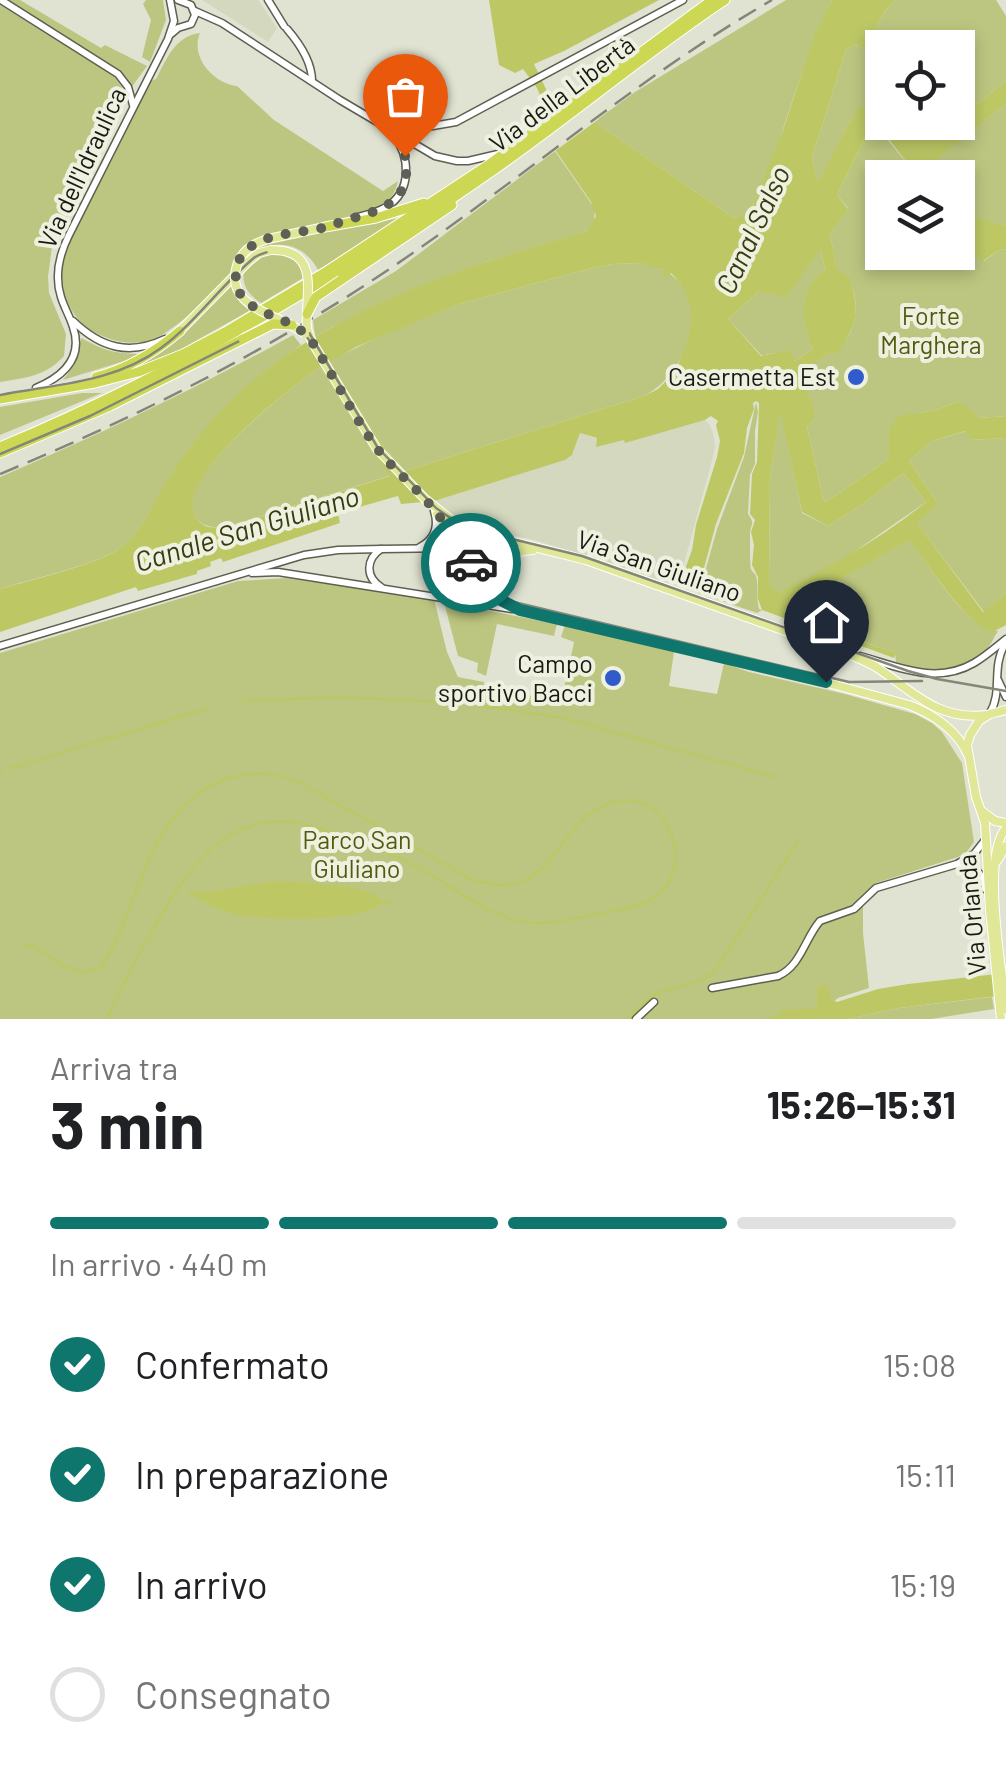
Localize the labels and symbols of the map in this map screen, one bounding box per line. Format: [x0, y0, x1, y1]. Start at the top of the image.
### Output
street label: Via della Libertà [483, 29, 640, 157]
pin [363, 54, 448, 157]
street label: Via dell'Idraulica [31, 82, 131, 253]
water label: Canal Salso [708, 160, 796, 299]
park label: Forte Marghera [880, 300, 982, 359]
place label: Casermetta Est [668, 361, 836, 391]
marker: Casermetta Est [845, 366, 867, 388]
water label: Canale San Giuliano [130, 478, 363, 578]
courier [421, 513, 521, 613]
street label: Via San Giuliano [573, 523, 745, 607]
pin [784, 580, 869, 683]
place label: Campo sportivo Bacci [438, 648, 593, 707]
marker: Campo sportivo Bacci [602, 667, 624, 689]
park label: Parco San Giuliano [303, 824, 411, 883]
street label: Via Orlanda [951, 853, 991, 977]

